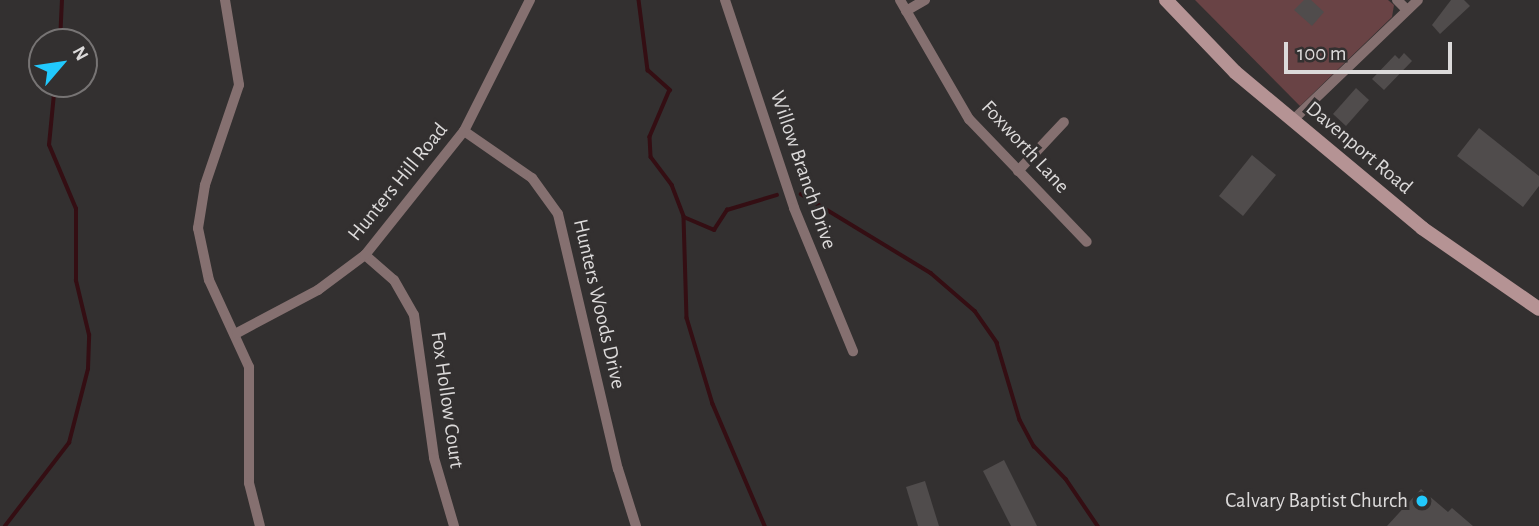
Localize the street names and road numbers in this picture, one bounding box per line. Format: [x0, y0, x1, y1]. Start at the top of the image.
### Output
street label: Willow Branch Drive [764, 87, 842, 253]
street label: Foxworth Lane [976, 95, 1074, 199]
street label: Davenport Road [1300, 96, 1418, 200]
street label: Hunters Hill Road [343, 118, 453, 246]
street label: Hunters Woods Drive [567, 216, 631, 392]
street label: Fox Hollow Court [425, 330, 469, 470]

